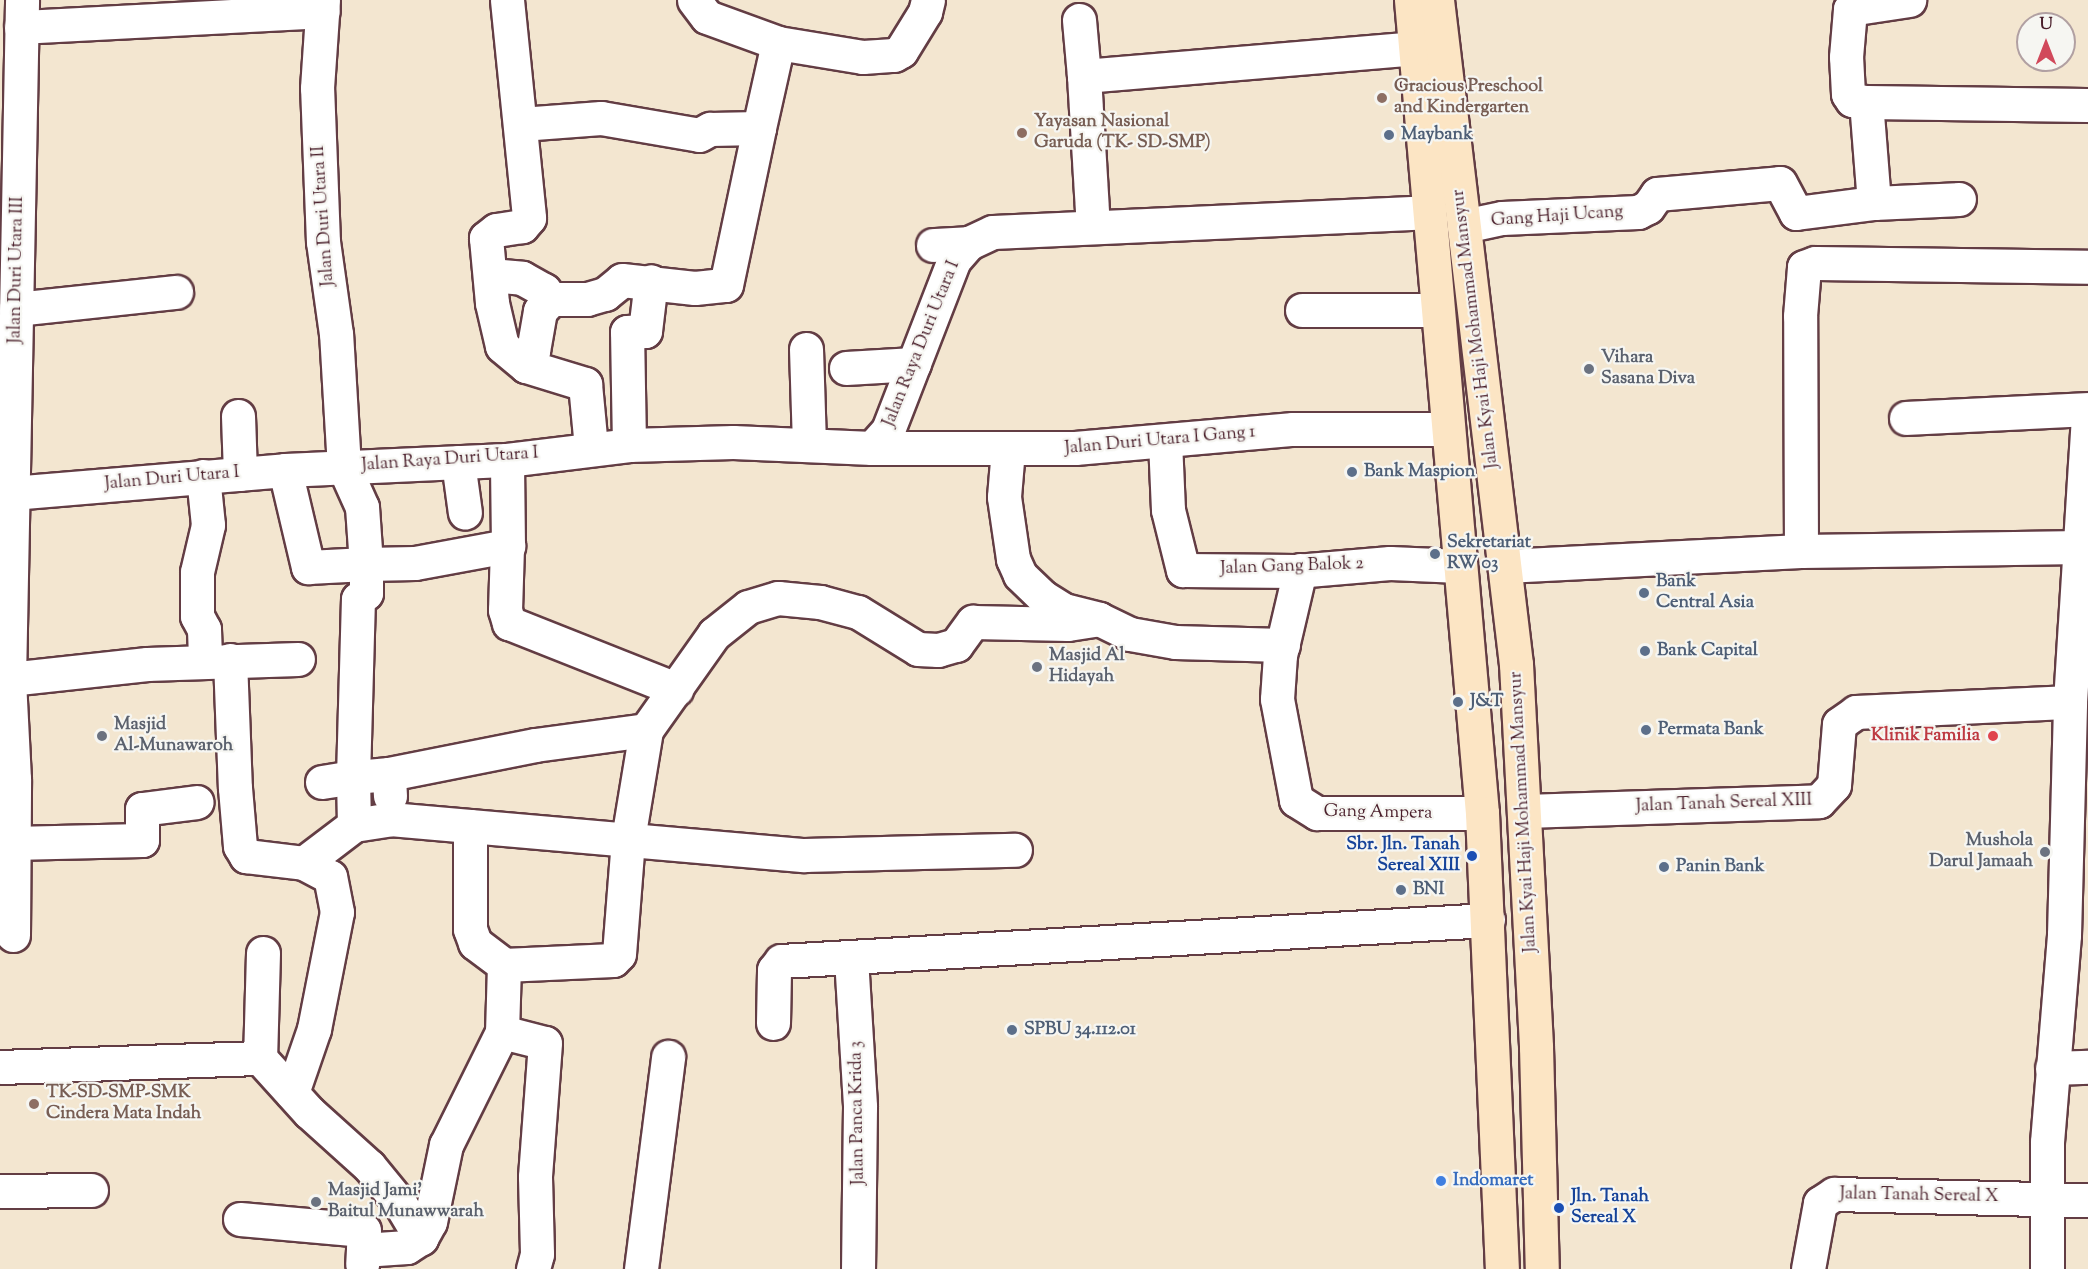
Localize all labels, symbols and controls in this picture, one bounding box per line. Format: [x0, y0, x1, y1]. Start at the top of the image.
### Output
north arrow [2016, 12, 2076, 72]
text: U [2039, 14, 2053, 37]
place label: Gracious Preschool and Kindergarten [1394, 77, 1543, 119]
marker: Gracious Preschool and Kindergarten [1375, 91, 1389, 105]
place label: Yayasan Nasional Garuda (TK- SD-SMP) [1034, 112, 1211, 154]
place label: Maybank [1401, 124, 1473, 146]
marker: Yayasan Nasional Garuda (TK- SD-SMP) [1015, 126, 1029, 140]
marker: Maybank [1382, 128, 1396, 142]
street label: Jalan Duri Utara II [308, 145, 340, 287]
street label: Jalan Kyai Haji Mohammad Mansyur [1448, 188, 1504, 470]
street label: Jalan Duri Utara III [5, 196, 29, 344]
street label: Gang Haji Ucang [1490, 202, 1624, 232]
street label: Jalan Raya Duri Utara I [879, 258, 965, 430]
place label: Vihara Sasana Diva [1601, 348, 1695, 391]
marker: Vihara Sasana Diva [1582, 362, 1596, 376]
street label: Jalan Duri Utara I Gang 1 [1064, 422, 1256, 460]
street label: Jalan Raya Duri Utara I [361, 443, 539, 477]
place label: Bank Maspion [1364, 461, 1475, 483]
street label: Jalan Duri Utara I [104, 462, 240, 496]
marker: Bank Maspion [1345, 465, 1359, 479]
place label: Sekretariat RW 03 [1447, 533, 1531, 576]
marker: Sekretariat RW 03 [1428, 547, 1442, 561]
street label: Jalan Gang Balok 2 [1220, 554, 1364, 580]
place label: Bank Central Asia [1656, 572, 1754, 614]
marker: Bank Central Asia [1637, 586, 1651, 600]
place label: Bank Capital [1657, 640, 1758, 662]
marker: Bank Capital [1638, 644, 1652, 658]
place label: Masjid Al Hidayah [1049, 646, 1125, 688]
marker: Masjid Al Hidayah [1030, 660, 1044, 674]
street label: Jalan Kyai Haji Mohammad Mansyur [1506, 671, 1542, 953]
place label: J&T [1470, 691, 1503, 713]
marker: J&T [1451, 695, 1465, 709]
place label: Masjid Al-Munawaroh [114, 715, 233, 758]
place label: Permata Bank [1658, 719, 1764, 741]
marker: Permata Bank [1639, 723, 1653, 737]
place label: Klinik Familia [1871, 725, 1980, 747]
marker: Klinik Familia [1984, 727, 2002, 745]
marker: Masjid Al-Munawaroh [95, 729, 109, 743]
street label: Jalan Tanah Sereal XIII [1635, 790, 1813, 818]
street label: Gang Ampera [1323, 801, 1433, 825]
place label: Mushola Darul Jamaah [1929, 831, 2033, 874]
place label: Sbr. Jln. Tanah Sereal XIII [1346, 835, 1460, 878]
marker: Mushola Darul Jamaah [2038, 845, 2052, 859]
marker: Sbr. Jln. Tanah Sereal XIII [1465, 849, 1479, 863]
place label: Panin Bank [1676, 856, 1765, 878]
marker: Panin Bank [1657, 860, 1671, 874]
place label: BNI [1413, 879, 1444, 901]
marker: BNI [1394, 883, 1408, 897]
place label: SPBU 34.112.01 [1024, 1019, 1136, 1041]
marker: SPBU 34.112.01 [1005, 1023, 1019, 1037]
street label: Jalan Panca Krida 3 [846, 1041, 870, 1185]
place label: TK-SD-SMP-SMK Cindera Mata Indah [46, 1083, 201, 1126]
marker: TK-SD-SMP-SMK Cindera Mata Indah [27, 1097, 41, 1111]
place label: Indomaret [1453, 1170, 1533, 1192]
marker: Indomaret [1434, 1174, 1448, 1188]
place label: Masjid Jami' Baitul Munawwarah [328, 1181, 484, 1224]
street label: Jalan Tanah Sereal X [1839, 1184, 1999, 1208]
place label: Jln. Tanah Sereal X [1571, 1187, 1649, 1230]
marker: Masjid Jami' Baitul Munawwarah [309, 1195, 323, 1209]
marker: Jln. Tanah Sereal X [1552, 1201, 1566, 1215]

